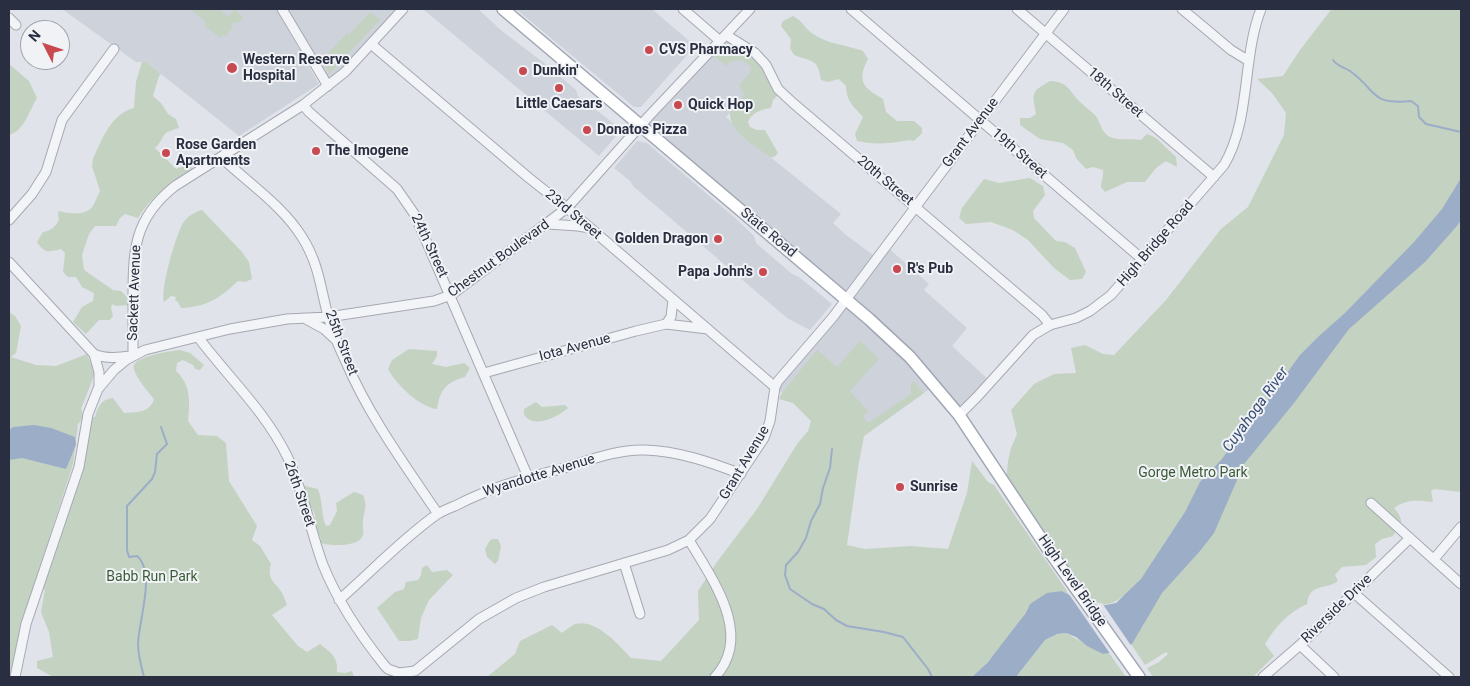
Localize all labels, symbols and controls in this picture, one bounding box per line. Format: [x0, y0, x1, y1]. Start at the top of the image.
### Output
north arrow [20, 20, 70, 70]
text: N [25, 27, 44, 45]
place label: CVS Pharmacy [659, 42, 753, 58]
marker: CVS Pharmacy [643, 44, 655, 56]
place label: Western Reserve Hospital [243, 52, 350, 84]
marker: Western Reserve Hospital [225, 61, 239, 75]
place label: Dunkin' [533, 63, 578, 79]
street label: 18th Street [1084, 64, 1146, 122]
marker: Dunkin' [517, 65, 529, 77]
marker: Little Caesars [553, 82, 565, 94]
street label: Grant Avenue [939, 95, 1003, 171]
place label: Little Caesars [516, 96, 602, 112]
place label: Quick Hop [688, 97, 753, 113]
marker: Quick Hop [672, 99, 684, 111]
place label: Donatos Pizza [597, 122, 687, 138]
marker: Donatos Pizza [581, 124, 593, 136]
street label: 19th Street [988, 125, 1050, 183]
place label: Rose Garden Apartments [176, 137, 256, 170]
place label: The Imogene [326, 143, 409, 159]
marker: The Imogene [310, 145, 322, 157]
marker: Rose Garden Apartments [160, 147, 172, 159]
street label: 20th Street [853, 153, 917, 209]
street label: 23rd Street [541, 187, 605, 243]
street label: High Bridge Road [1114, 198, 1198, 290]
street label: State Road [737, 205, 799, 261]
street label: 24th Street [407, 211, 451, 281]
street label: Chestnut Boulevard [445, 216, 553, 302]
place label: Golden Dragon [615, 231, 708, 247]
marker: Golden Dragon [712, 233, 724, 245]
street label: Sackett Avenue [125, 245, 145, 341]
place label: R's Pub [907, 261, 953, 277]
marker: R's Pub [891, 263, 903, 275]
place label: Papa John's [678, 264, 753, 280]
marker: Papa John's [757, 266, 769, 278]
street label: 25th Street [321, 308, 361, 378]
street label: Iota Avenue [537, 330, 613, 366]
water label: Cuyahoga River [1219, 364, 1293, 456]
street label: Grant Avenue [716, 423, 774, 503]
street label: Wyandotte Avenue [481, 451, 597, 501]
street label: 26th Street [280, 459, 318, 529]
park label: Gorge Metro Park [1138, 465, 1248, 481]
place label: Sunrise [910, 479, 958, 495]
marker: Sunrise [894, 481, 906, 493]
street label: High Level Bridge [1034, 532, 1110, 630]
park label: Babb Run Park [106, 569, 198, 585]
street label: Riverside Drive [1298, 571, 1376, 647]

